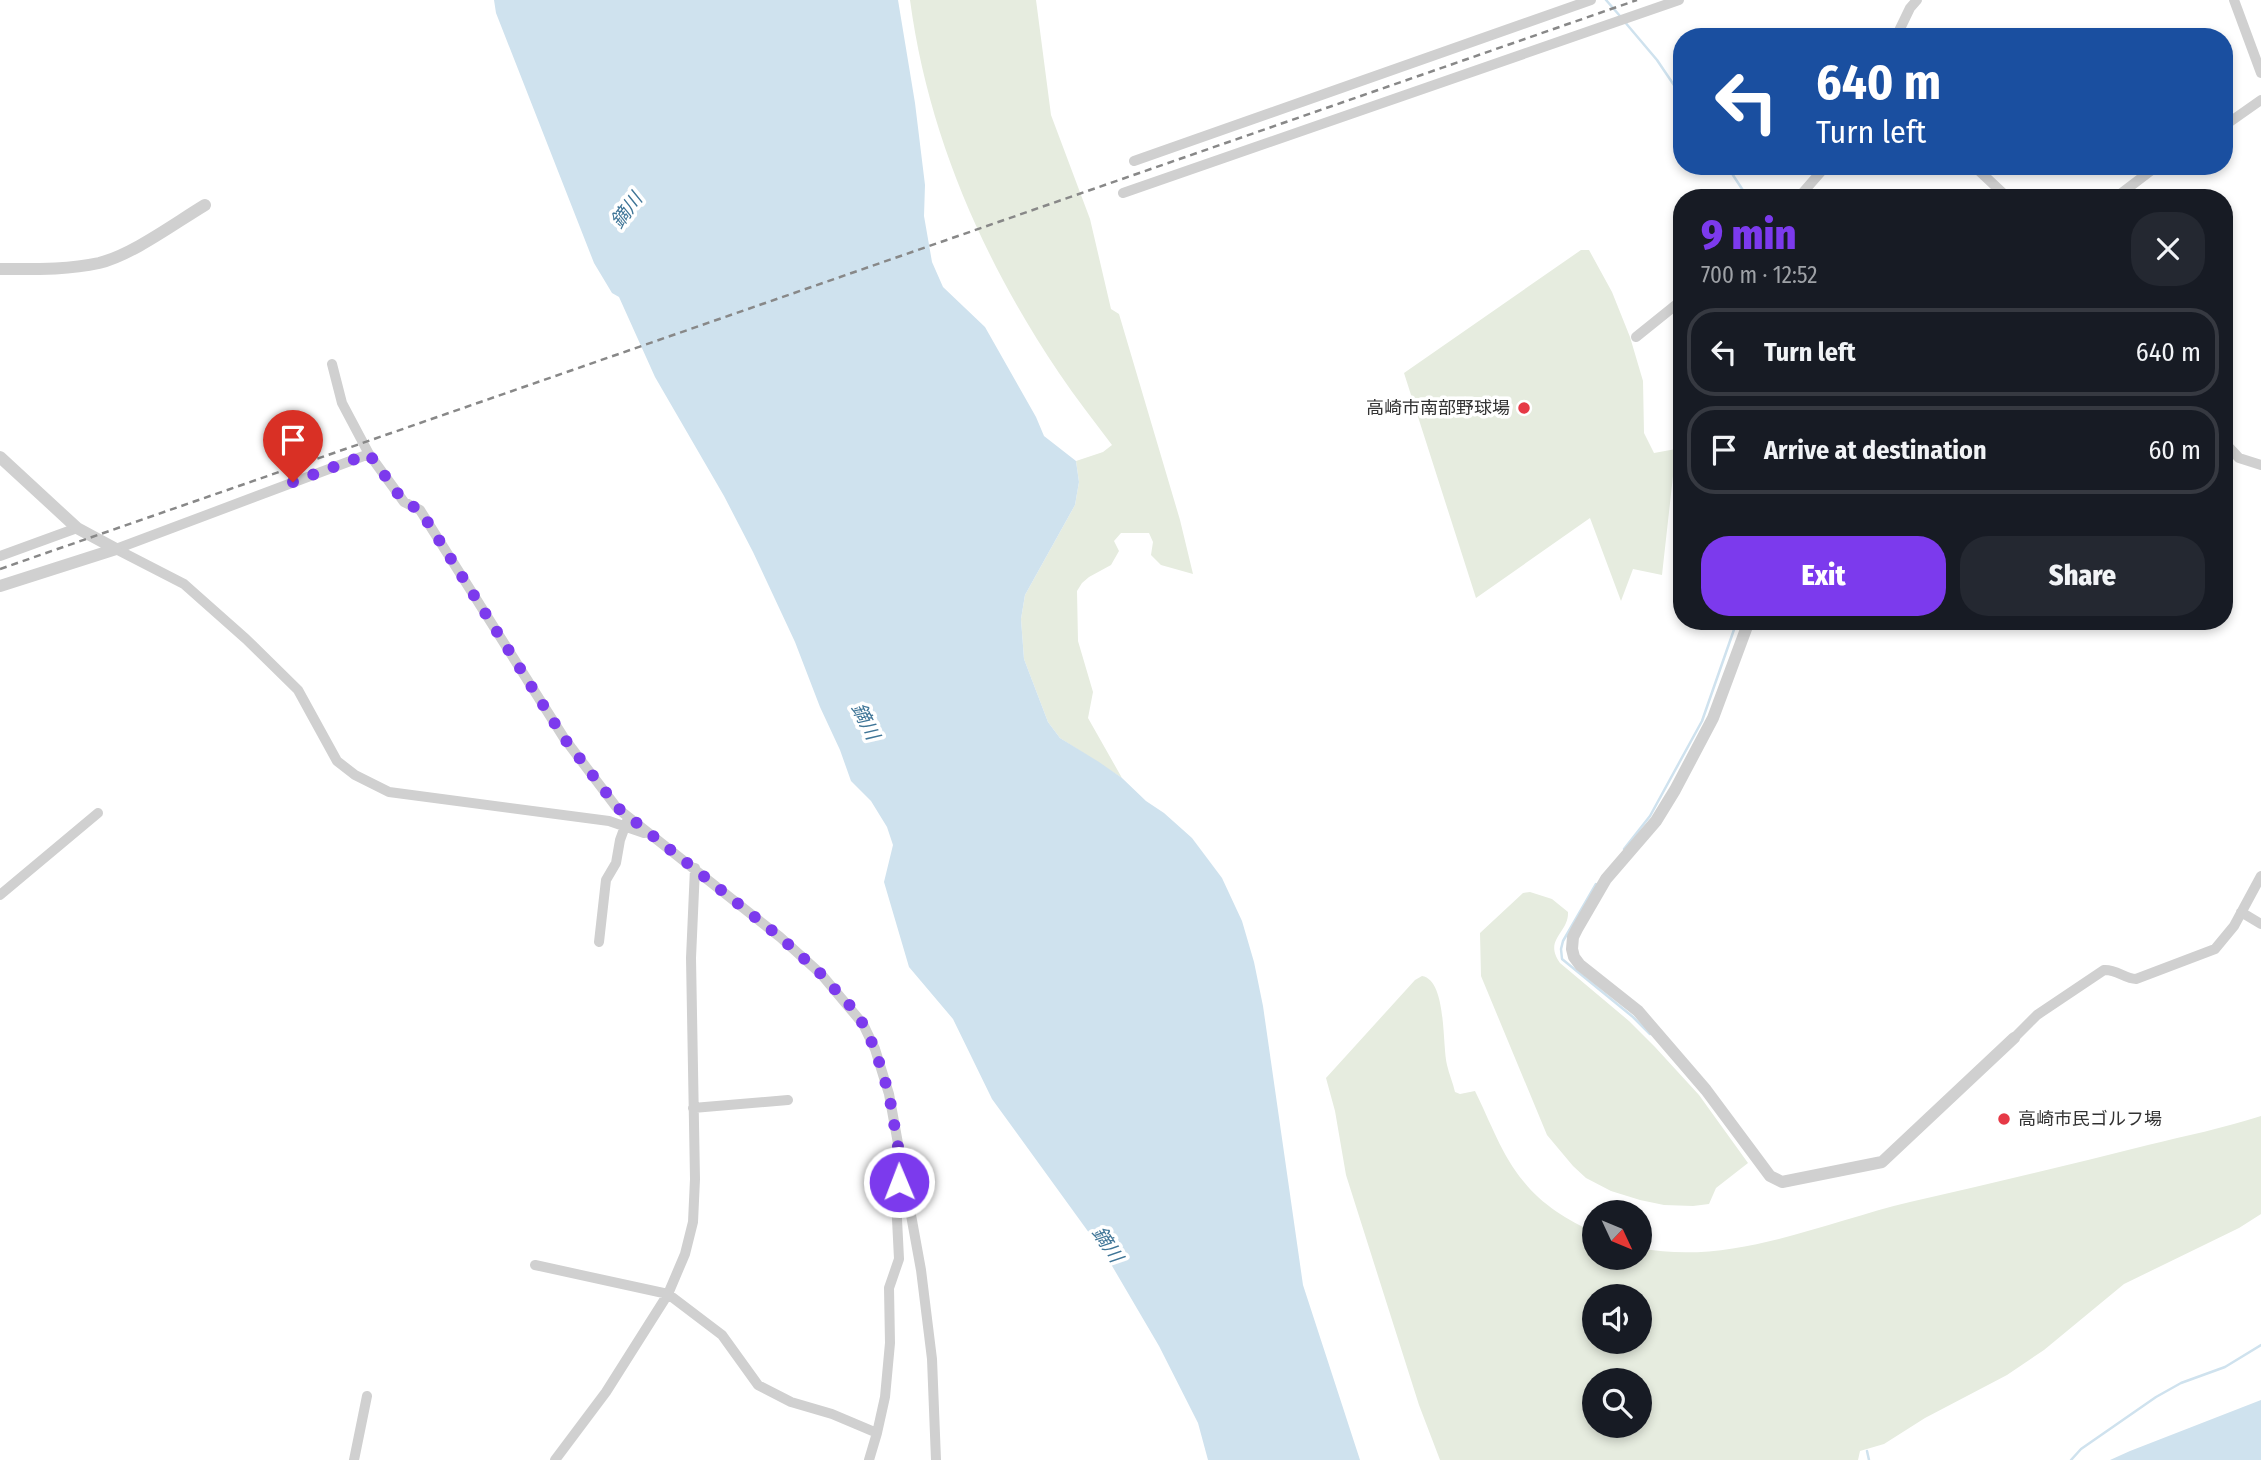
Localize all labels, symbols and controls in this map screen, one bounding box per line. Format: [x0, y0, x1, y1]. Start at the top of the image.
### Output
text: 640 m [1816, 53, 1941, 112]
icon: left [1701, 56, 1792, 147]
text: Turn left [1816, 113, 1926, 151]
water label: 鏑川 [606, 187, 648, 232]
text: 9 min [1701, 210, 1796, 260]
button: close [2131, 212, 2205, 286]
text: 700 m · 12:52 [1701, 261, 1817, 289]
icon: left [1705, 333, 1743, 371]
text: Turn left [1764, 337, 1856, 368]
text: 640 m [2136, 337, 2201, 368]
place label: 高崎市南部野球場 [1366, 397, 1510, 419]
marker: 高崎市南部野球場 [1516, 400, 1532, 416]
pin [263, 410, 323, 482]
icon: arrive [274, 421, 312, 459]
icon: arrive [1705, 431, 1743, 469]
text: Arrive at destination [1764, 435, 1987, 466]
text: 60 m [2148, 435, 2201, 466]
button: Exit [1701, 536, 1946, 616]
button: Share [1960, 536, 2205, 616]
water label: 鏑川 [847, 699, 885, 745]
place label: 高崎市民ゴルフ場 [2018, 1108, 2162, 1130]
marker: 高崎市民ゴルフ場 [1996, 1111, 2012, 1127]
position arrow [862, 1145, 936, 1219]
north arrow [1582, 1200, 1652, 1270]
map controls [1582, 1200, 1652, 1438]
water label: 鏑川 [1088, 1222, 1129, 1268]
button: sound [1582, 1284, 1652, 1354]
button: search [1582, 1368, 1652, 1438]

